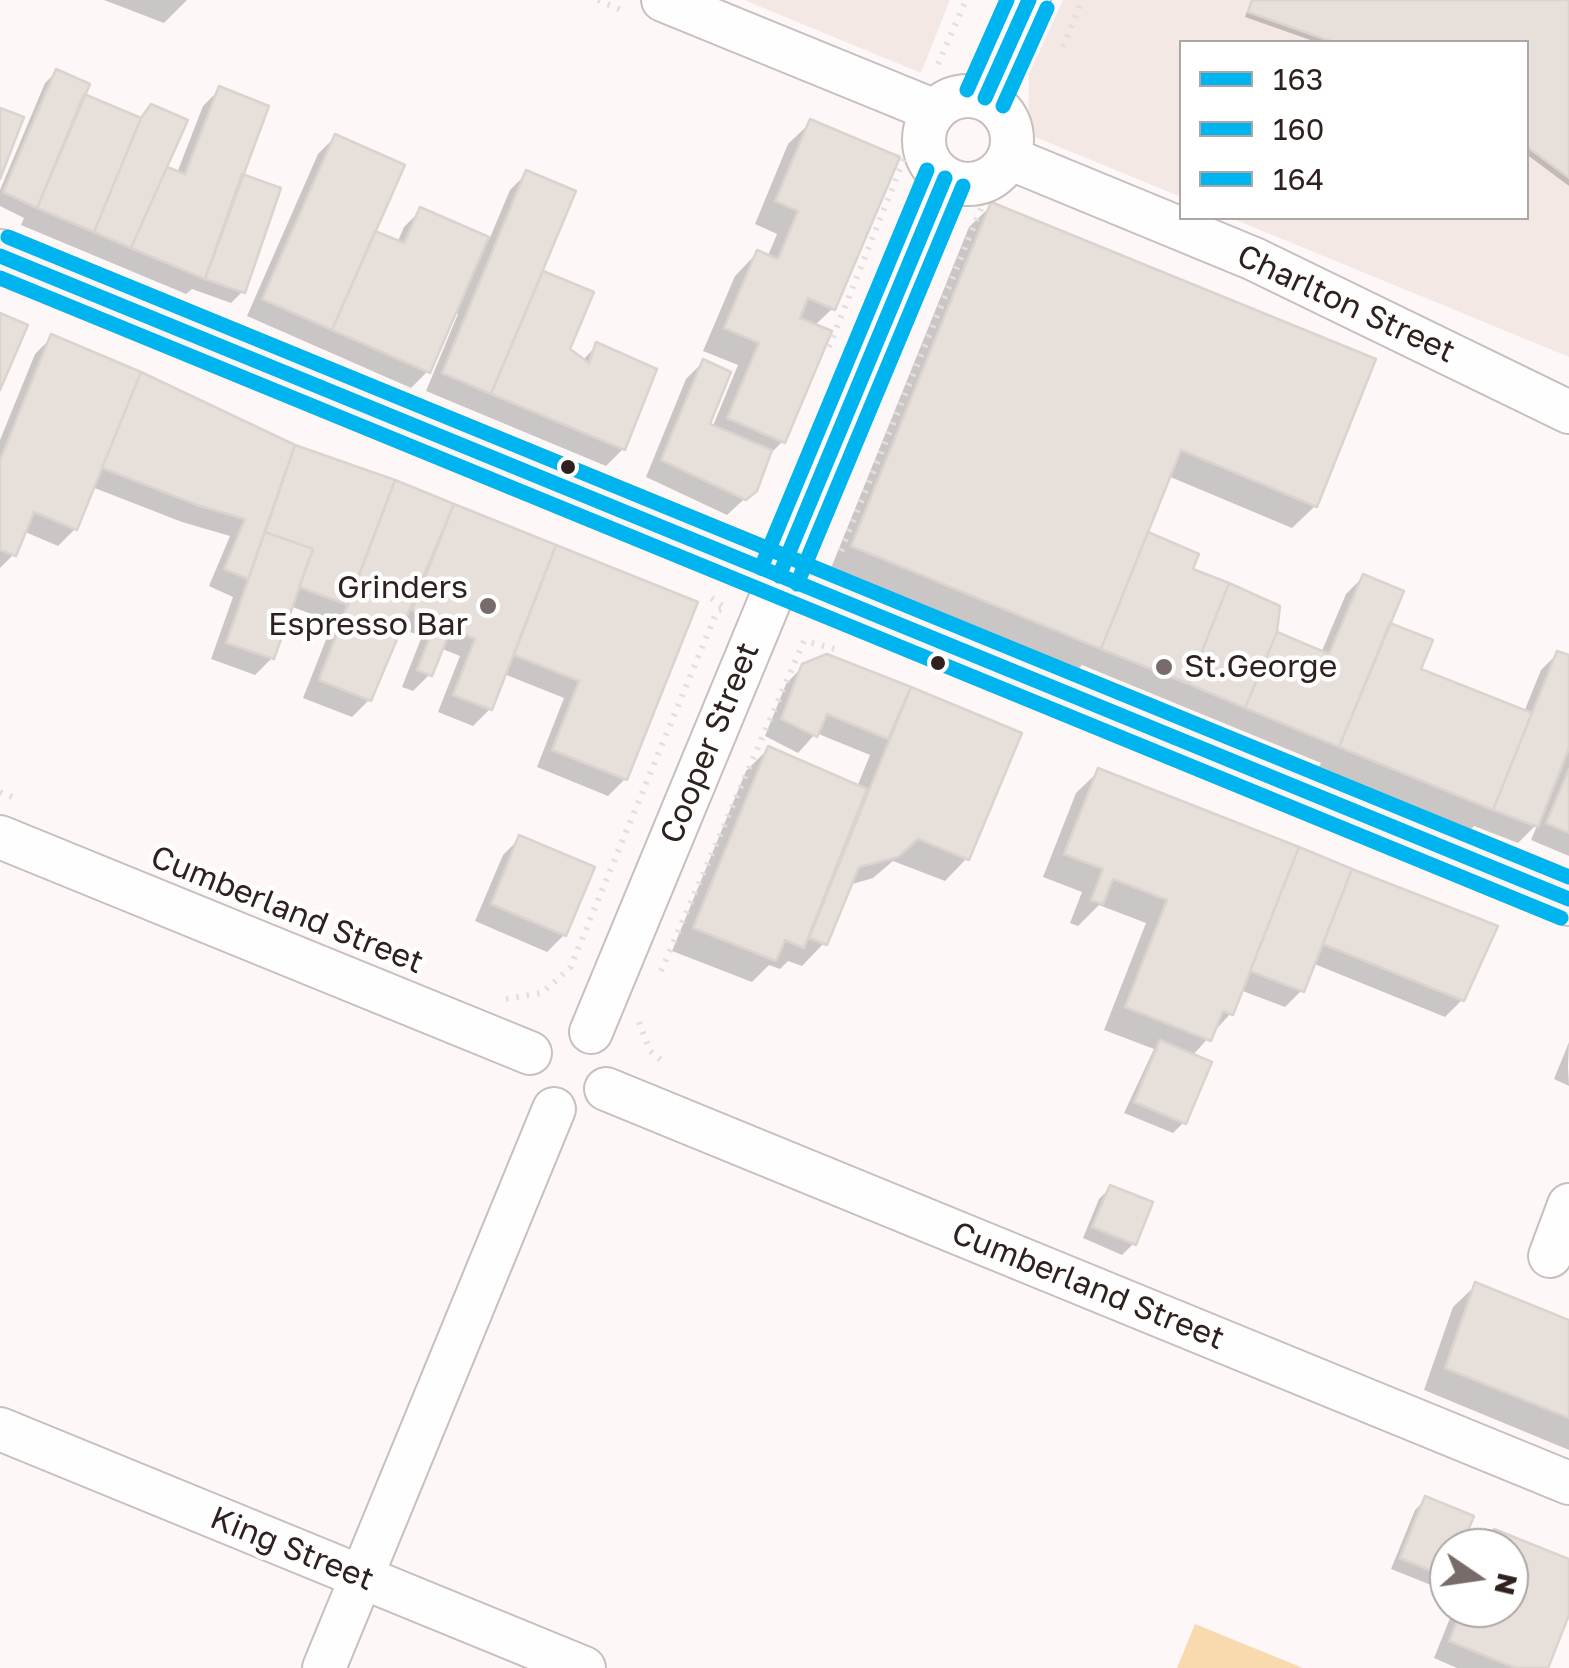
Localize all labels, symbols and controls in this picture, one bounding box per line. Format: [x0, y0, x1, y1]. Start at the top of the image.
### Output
legend [1179, 40, 1529, 220]
text: 163 [1273, 61, 1323, 97]
text: 160 [1273, 111, 1324, 147]
text: 164 [1273, 161, 1324, 197]
street label: Charlton Street [1231, 237, 1461, 371]
unlabelled marker [558, 457, 578, 477]
place label: Grinders Espresso Bar [268, 569, 468, 644]
marker: Grinders Espresso Bar [477, 595, 499, 617]
street label: Cooper Street [652, 637, 768, 849]
place label: St.George [1184, 648, 1337, 686]
unlabelled marker [928, 653, 948, 673]
marker: St.George [1153, 656, 1175, 678]
street label: Cumberland Street [145, 838, 429, 982]
street label: Cumberland Street [946, 1214, 1230, 1358]
street label: King Street [205, 1499, 379, 1599]
north arrow [1429, 1528, 1529, 1628]
text: N [1488, 1570, 1525, 1598]

